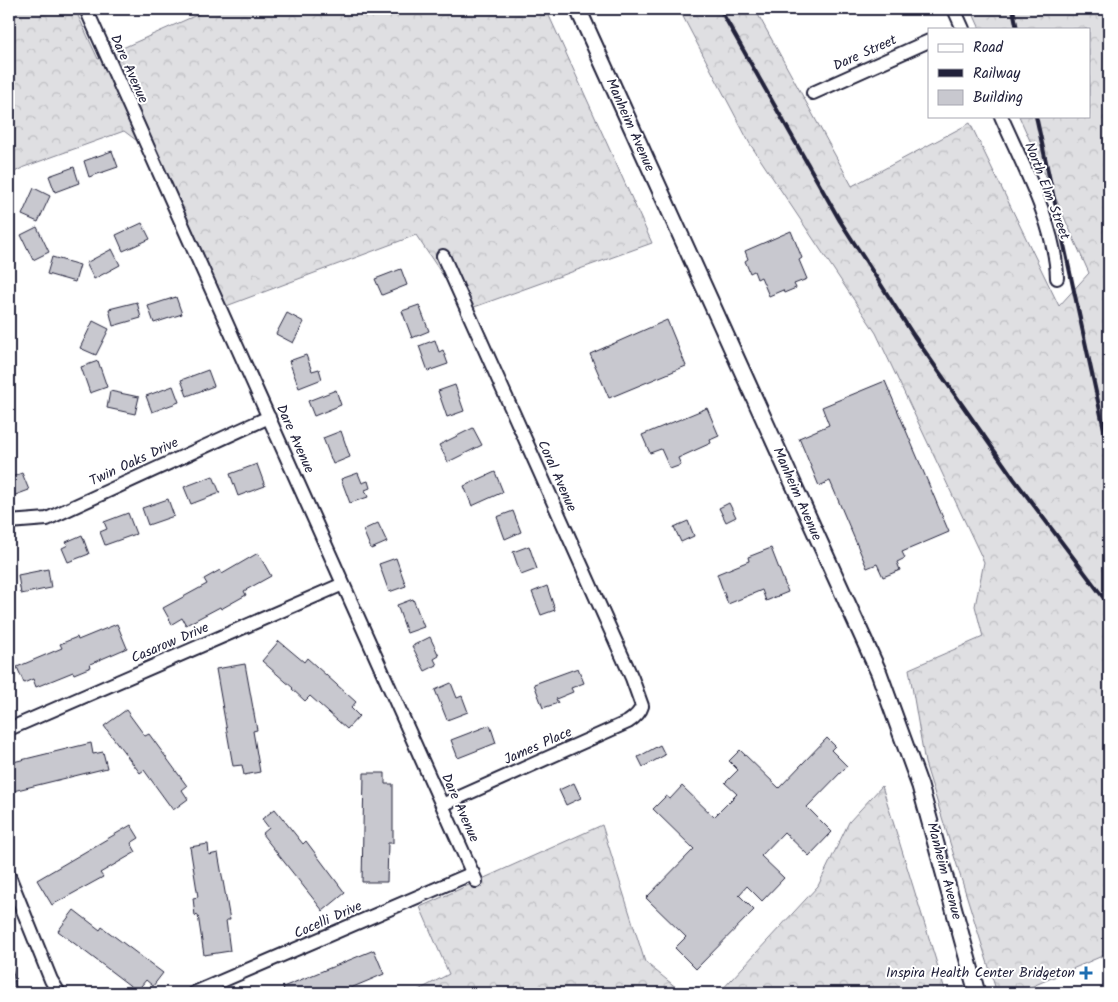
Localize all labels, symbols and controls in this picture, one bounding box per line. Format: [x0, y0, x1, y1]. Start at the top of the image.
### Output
legend [928, 28, 1090, 118]
street label: Dare Street [830, 29, 901, 77]
street label: Dare Avenue [104, 31, 154, 108]
text: Road [973, 36, 1004, 60]
text: Railway [973, 62, 1021, 86]
street label: Manheim Avenue [600, 75, 661, 176]
text: Building [973, 86, 1023, 110]
street label: North Elm Street [1018, 139, 1076, 244]
street label: Dare Avenue [270, 401, 320, 478]
street label: Twin Oaks Drive [86, 431, 183, 492]
street label: Coral Avenue [531, 437, 583, 516]
street label: Manheim Avenue [767, 444, 828, 545]
street label: Casarow Drive [128, 616, 213, 669]
street label: James Place [501, 721, 576, 771]
street label: Dare Avenue [435, 770, 485, 847]
street label: Manheim Avenue [920, 820, 968, 923]
street label: Cocelli Drive [291, 895, 366, 945]
place label: Inspira Health Center Bridgeton [886, 962, 1075, 984]
marker: Inspira Health Center Bridgeton [1079, 966, 1093, 980]

